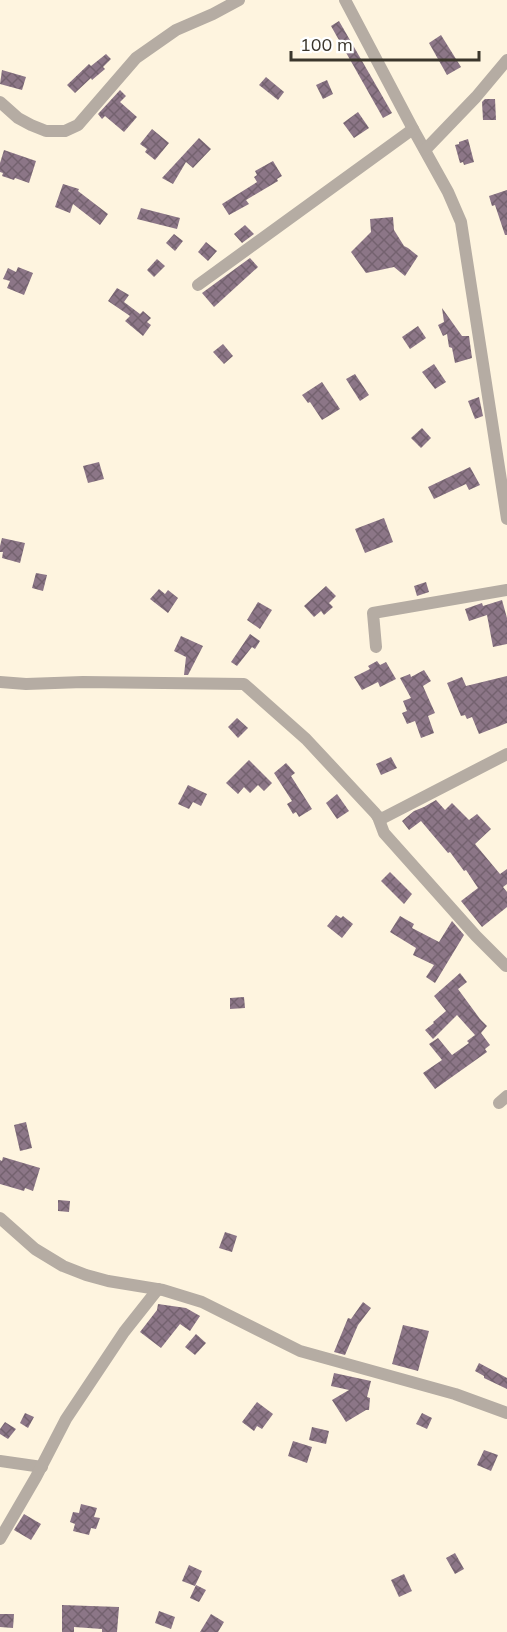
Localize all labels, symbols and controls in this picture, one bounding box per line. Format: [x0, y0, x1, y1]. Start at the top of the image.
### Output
scale bar [291, 24, 478, 62]
text: 100 m [300, 33, 353, 56]

